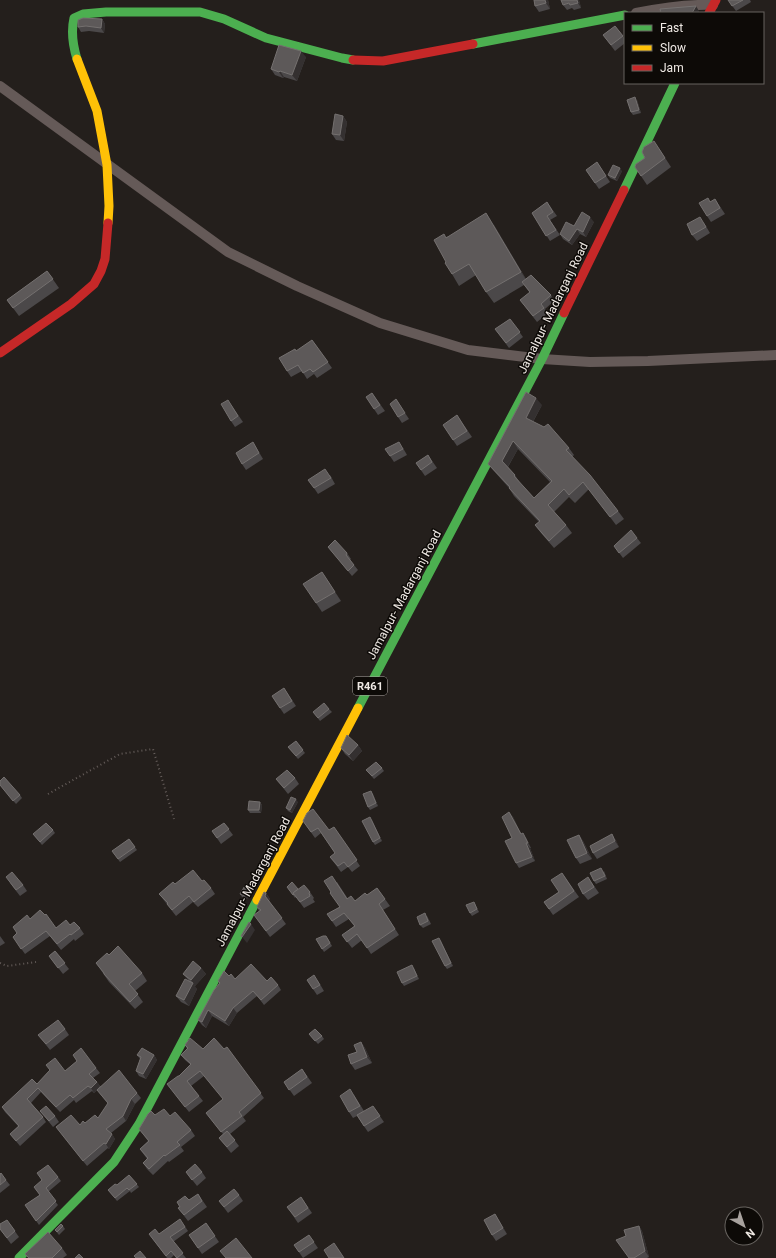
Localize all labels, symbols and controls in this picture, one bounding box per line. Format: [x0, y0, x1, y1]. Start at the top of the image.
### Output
legend [624, 12, 764, 84]
text: Fast [660, 21, 683, 35]
text: Slow [660, 41, 686, 55]
text: Jam [660, 61, 684, 75]
street label: Jamalpur- Madarganj Road [515, 240, 591, 376]
street label: Jamalpur- Madarganj Road [364, 528, 444, 662]
road number: R461 [353, 677, 387, 695]
street label: Jamalpur- Madarganj Road [213, 815, 293, 949]
north arrow [724, 1206, 764, 1246]
text: N [743, 1226, 757, 1241]

